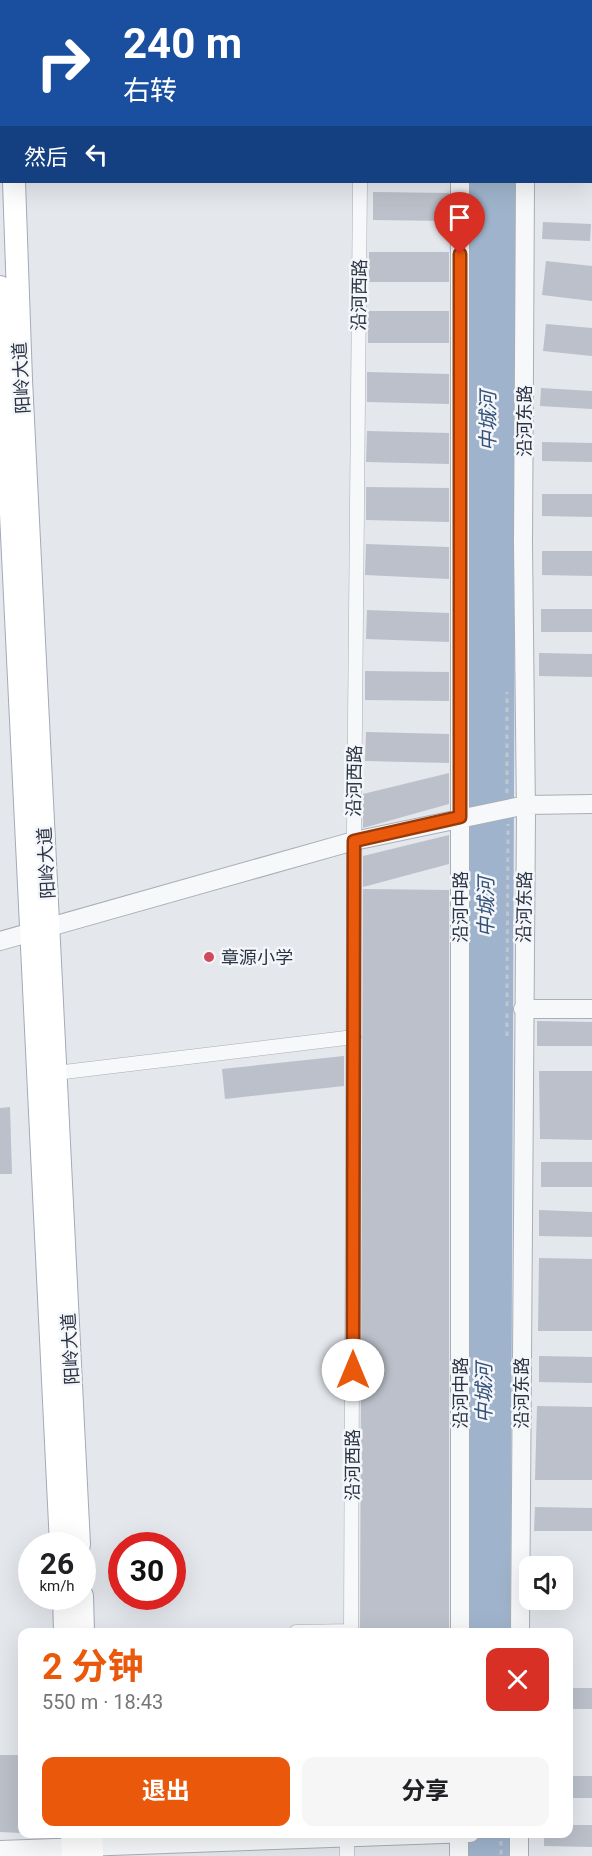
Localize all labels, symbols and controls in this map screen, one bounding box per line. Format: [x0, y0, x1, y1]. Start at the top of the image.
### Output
text: 240 m [123, 19, 242, 68]
icon: right [24, 24, 102, 102]
text: 右转 [123, 75, 177, 107]
icon: left [80, 138, 113, 171]
text: 然后 [24, 145, 68, 170]
pin [434, 192, 485, 254]
icon: arrive [443, 201, 476, 234]
street label: 沿河西路 [348, 259, 370, 331]
street label: 阳岭大道 [9, 341, 33, 415]
street label: 沿河东路 [514, 385, 535, 457]
water label: 中城河 [476, 387, 500, 451]
street label: 沿河西路 [343, 745, 365, 817]
street label: 阳岭大道 [34, 826, 58, 900]
street label: 沿河中路 [450, 871, 471, 943]
street label: 沿河东路 [513, 871, 535, 943]
water label: 中城河 [474, 873, 498, 937]
place label: 章源小学 [221, 947, 293, 968]
marker: 章源小学 [202, 950, 216, 964]
street label: 阳岭大道 [58, 1312, 82, 1386]
position arrow [321, 1338, 385, 1402]
street label: 沿河中路 [450, 1357, 471, 1429]
street label: 沿河东路 [511, 1357, 532, 1429]
water label: 中城河 [472, 1359, 496, 1423]
street label: 沿河西路 [342, 1429, 363, 1501]
speed limit sign: 30 [108, 1532, 186, 1610]
text: 26 [40, 1546, 74, 1581]
map controls [519, 1556, 573, 1610]
button: sound [519, 1556, 573, 1610]
text: km/h [39, 1577, 75, 1595]
text: 2 分钟 [42, 1646, 144, 1688]
button: close [486, 1648, 549, 1711]
text: 550 m · 18:43 [42, 1690, 163, 1714]
button: 退出 [42, 1757, 290, 1826]
button: 分享 [302, 1757, 549, 1826]

